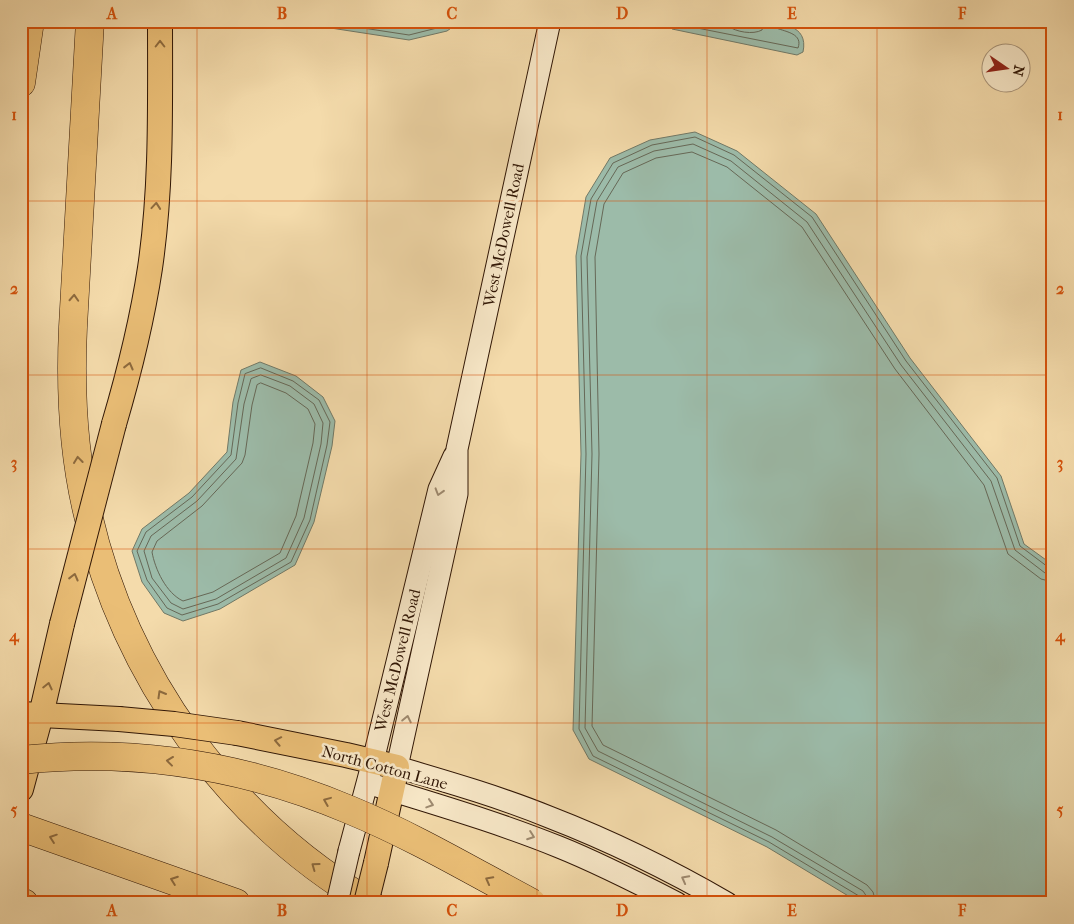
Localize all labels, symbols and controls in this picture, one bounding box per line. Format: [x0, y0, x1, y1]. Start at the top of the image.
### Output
text: A [106, 4, 118, 23]
text: B [277, 4, 287, 23]
text: C [447, 4, 458, 23]
text: D [616, 4, 628, 23]
text: E [787, 4, 797, 23]
text: F [957, 4, 967, 23]
one-way arrow [155, 39, 165, 47]
north arrow [982, 42, 1032, 92]
text: N [1009, 64, 1028, 78]
text: 1 [11, 105, 17, 124]
text: 1 [1057, 105, 1063, 124]
street label: West McDowell Road [479, 161, 528, 310]
one-way arrow [150, 202, 161, 210]
text: 2 [10, 279, 18, 298]
text: 2 [1056, 279, 1064, 298]
one-way arrow [69, 293, 80, 301]
one-way arrow [123, 361, 134, 370]
text: 3 [11, 453, 17, 473]
text: 3 [1057, 453, 1063, 473]
one-way arrow [73, 456, 84, 464]
one-way arrow [434, 487, 444, 495]
one-way arrow [69, 573, 79, 581]
street label: West McDowell Road [370, 587, 424, 734]
text: 4 [8, 626, 20, 646]
text: 4 [1054, 626, 1066, 646]
one-way arrow [42, 681, 53, 690]
one-way arrow [157, 690, 167, 699]
one-way arrow [401, 715, 412, 724]
one-way arrow [273, 736, 282, 747]
street label: North Cotton Lane [320, 741, 450, 794]
one-way arrow [166, 756, 175, 766]
one-way arrow [323, 797, 332, 807]
one-way arrow [425, 798, 434, 808]
text: 5 [11, 800, 18, 819]
text: 5 [1057, 800, 1064, 819]
one-way arrow [526, 830, 534, 840]
one-way arrow [49, 834, 57, 844]
one-way arrow [311, 863, 321, 872]
one-way arrow [681, 875, 690, 885]
one-way arrow [170, 876, 179, 886]
one-way arrow [485, 876, 494, 886]
text: A [106, 901, 118, 920]
text: B [277, 901, 287, 920]
text: C [447, 901, 458, 920]
text: D [616, 901, 628, 920]
text: E [787, 901, 797, 920]
text: F [957, 901, 967, 920]

